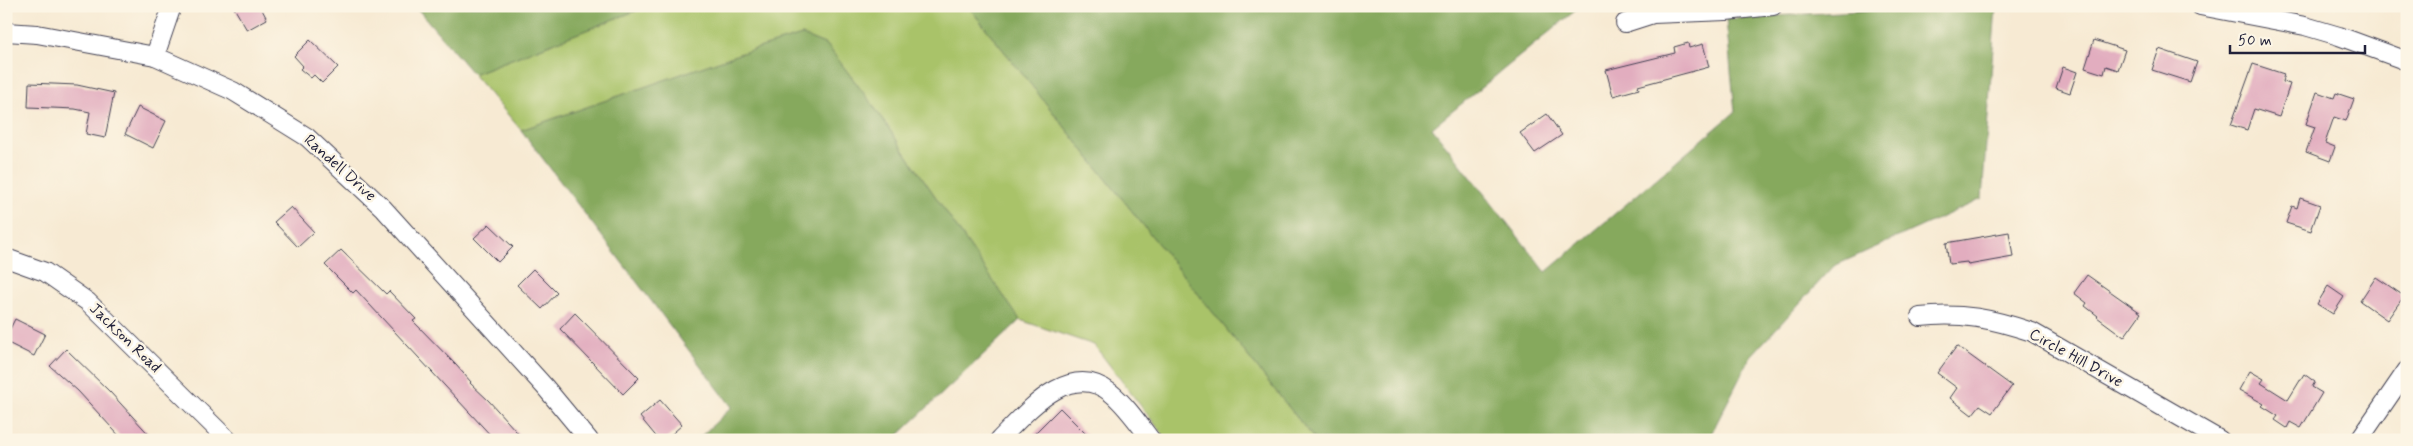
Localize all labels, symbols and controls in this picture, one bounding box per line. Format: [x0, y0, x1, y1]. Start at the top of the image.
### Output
scale bar [2230, 22, 2366, 54]
text: 50 m [2238, 31, 2272, 51]
street label: Randell Drive [299, 130, 381, 206]
street label: Jackson Road [84, 298, 166, 378]
street label: Circle Hill Drive [2025, 324, 2127, 392]

